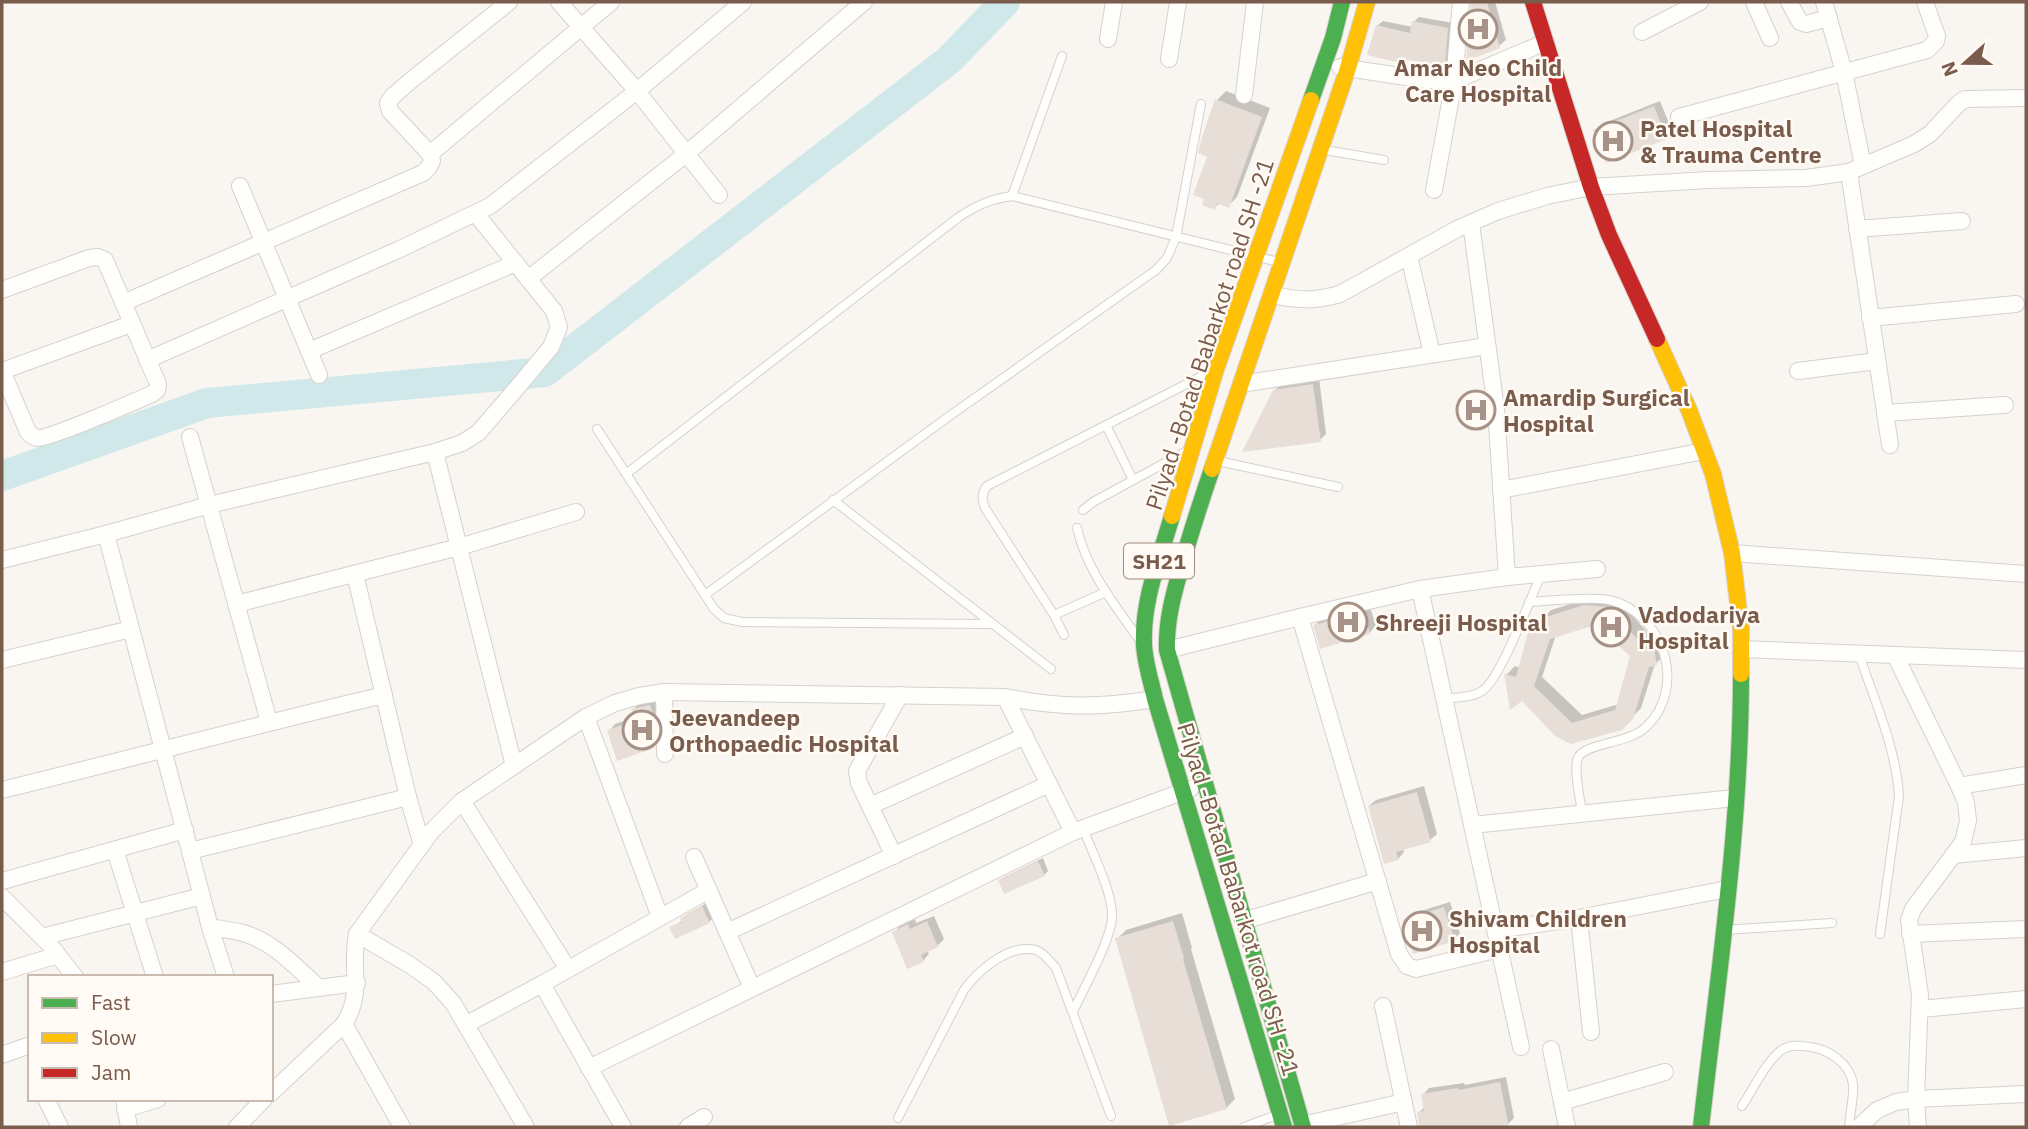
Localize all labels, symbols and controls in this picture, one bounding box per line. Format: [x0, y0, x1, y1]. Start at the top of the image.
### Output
hospital icon: Amar Neo Child Care Hospital [1457, 8, 1499, 50]
north arrow [1930, 28, 2000, 98]
place label: Amar Neo Child Care Hospital [1394, 52, 1562, 108]
text: N [1935, 58, 1963, 80]
place label: Patel Hospital & Trauma Centre [1640, 113, 1822, 169]
hospital icon: Patel Hospital & Trauma Centre [1592, 120, 1634, 162]
street label: Pilyad -Botad Babarkot road SH -21 [1138, 155, 1280, 513]
place label: Amardip Surgical Hospital [1503, 382, 1690, 438]
hospital icon: Amardip Surgical Hospital [1455, 389, 1497, 431]
road number: SH21 [1124, 544, 1194, 578]
place label: Vadodariya Hospital [1638, 599, 1760, 655]
hospital icon: Shreeji Hospital [1327, 601, 1369, 643]
hospital icon: Vadodariya Hospital [1590, 606, 1632, 648]
place label: Shreeji Hospital [1375, 607, 1547, 637]
place label: Jeevandeep Orthopaedic Hospital [669, 702, 899, 758]
hospital icon: Jeevandeep Orthopaedic Hospital [621, 709, 663, 751]
street label: Pilyad -Botad Babarkot road SH -21 [1171, 719, 1307, 1079]
place label: Shivam Children Hospital [1449, 903, 1627, 959]
hospital icon: Shivam Children Hospital [1401, 910, 1443, 952]
legend [28, 975, 273, 1101]
text: Fast [91, 988, 131, 1016]
text: Slow [91, 1023, 137, 1051]
text: Jam [91, 1058, 131, 1086]

